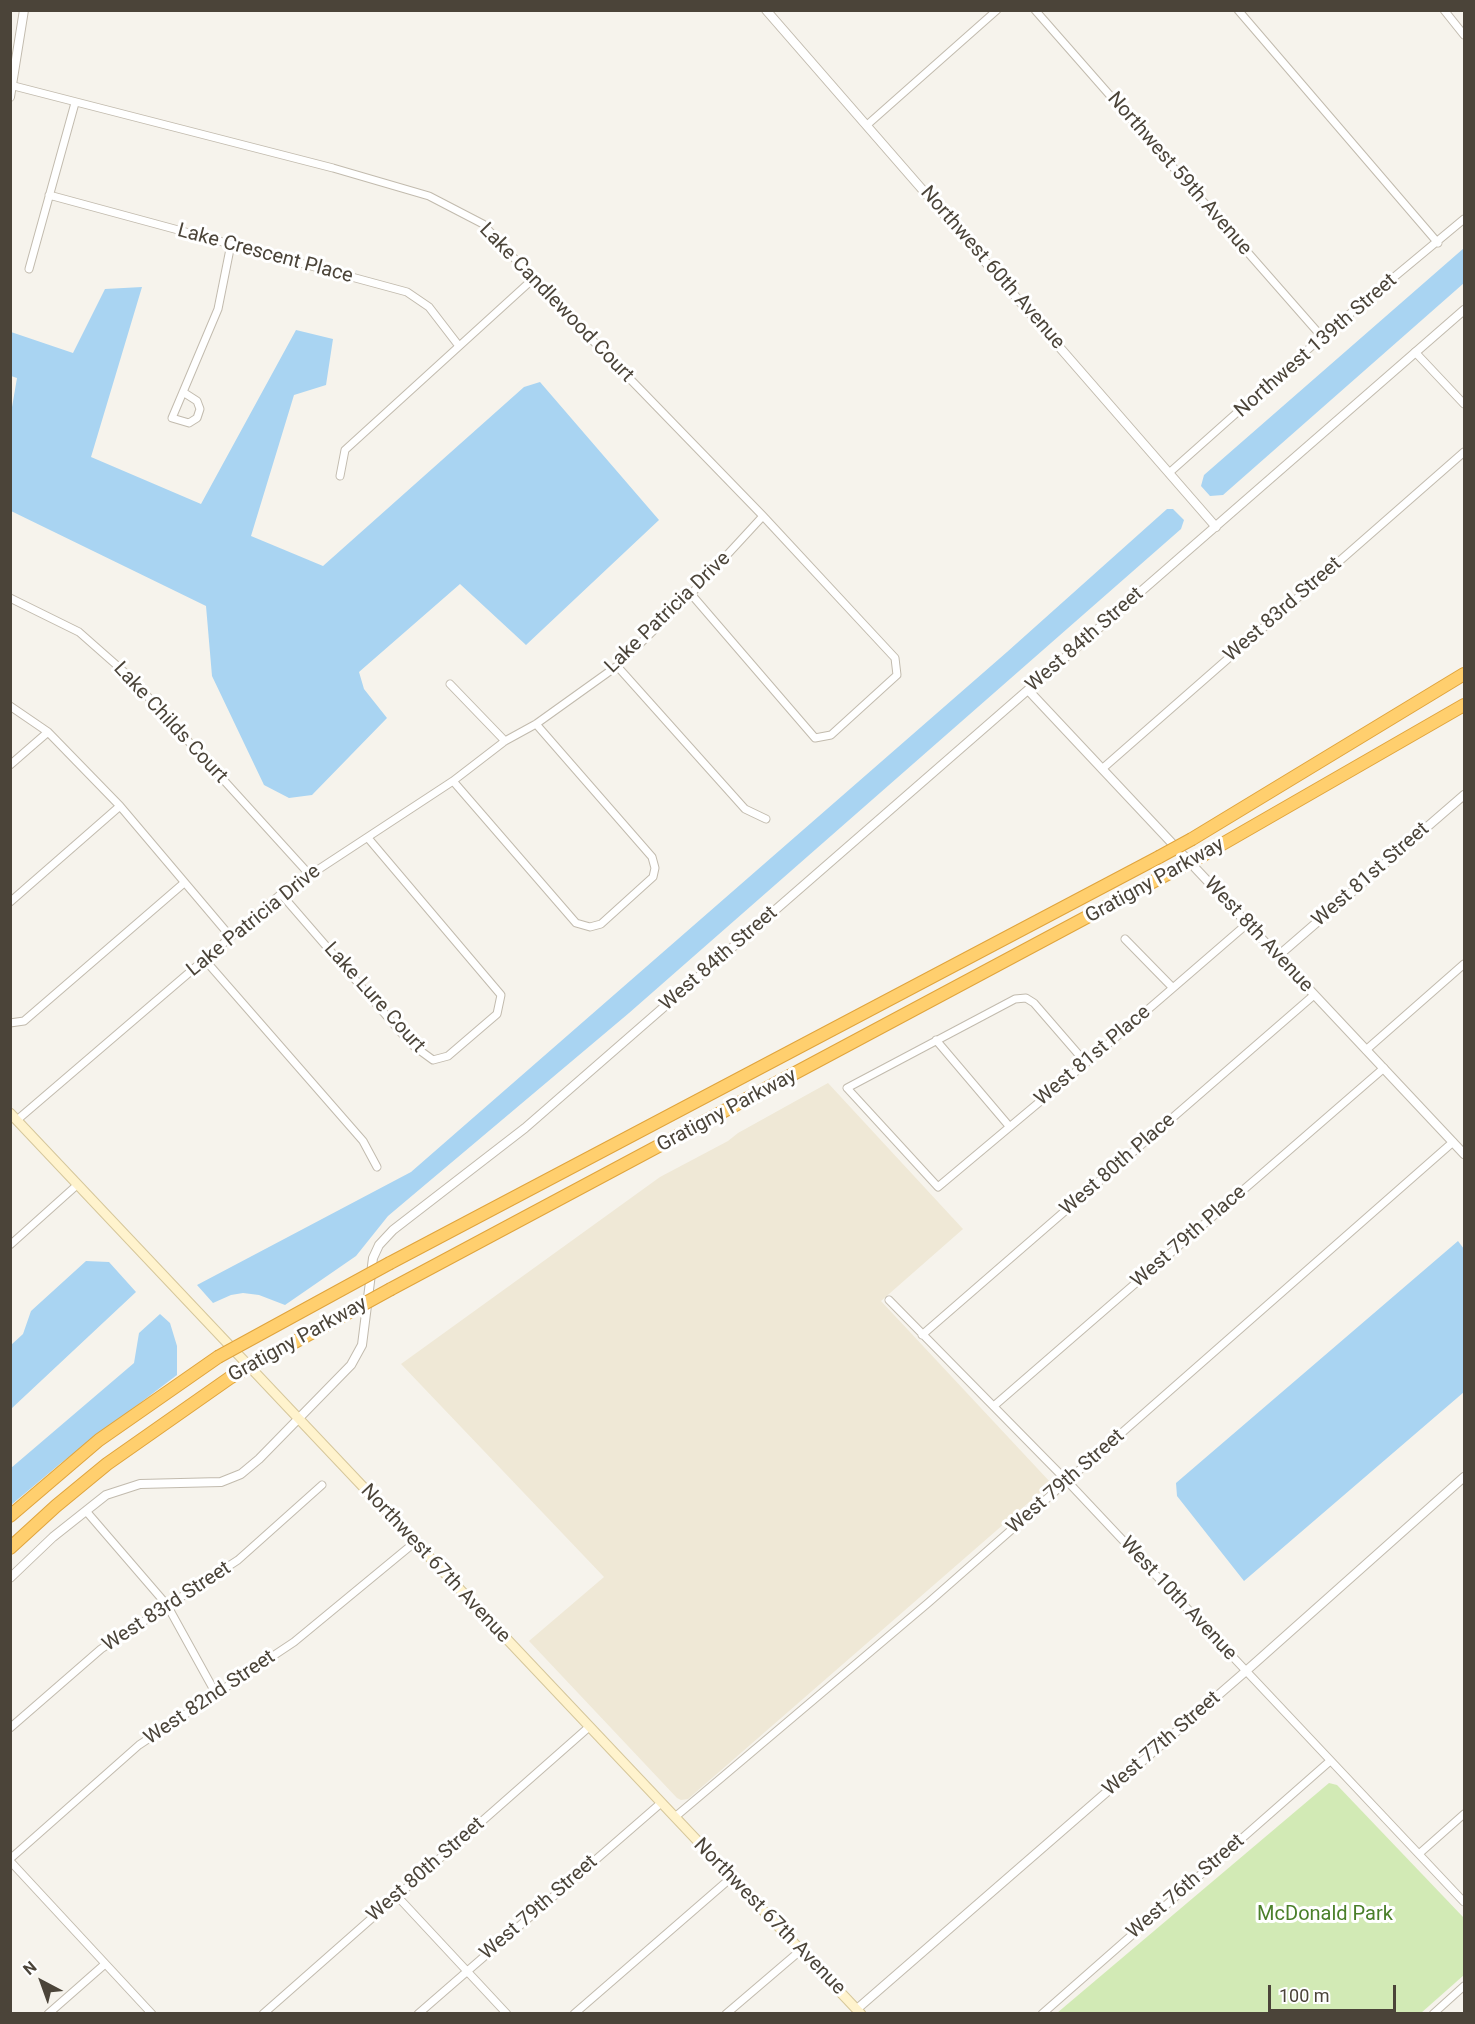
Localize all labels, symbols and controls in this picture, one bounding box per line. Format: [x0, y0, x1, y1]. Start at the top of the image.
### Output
street label: Northwest 59th Avenue [1102, 88, 1256, 260]
street label: Northwest 60th Avenue [915, 182, 1069, 354]
street label: Lake Candlewood Court [474, 218, 638, 388]
street label: Lake Crescent Place [175, 219, 355, 289]
street label: Northwest 139th Street [1230, 269, 1402, 423]
street label: Lake Patricia Drive [600, 547, 736, 679]
street label: West 83rd Street [1219, 552, 1347, 668]
street label: West 84th Street [1021, 583, 1149, 697]
street label: Lake Childs Court [108, 658, 232, 788]
street label: West 81st Street [1308, 818, 1434, 932]
street label: Gratigny Parkway [1082, 833, 1228, 929]
street label: Lake Patricia Drive [182, 860, 326, 982]
street label: West 8th Avenue [1198, 872, 1318, 998]
street label: West 84th Street [655, 902, 783, 1016]
street label: Lake Lure Court [318, 938, 430, 1058]
street label: West 81st Place [1030, 1001, 1156, 1111]
street label: Gratigny Parkway [653, 1064, 801, 1158]
street label: West 80th Place [1056, 1109, 1180, 1221]
street label: West 79th Place [1127, 1181, 1251, 1293]
street label: Gratigny Parkway [225, 1292, 371, 1388]
street label: West 79th Street [1002, 1425, 1130, 1539]
street label: Northwest 67th Avenue [355, 1480, 515, 1648]
street label: West 10th Avenue [1115, 1532, 1241, 1666]
street label: West 83rd Street [98, 1557, 236, 1657]
street label: West 82nd Street [140, 1645, 280, 1751]
street label: West 77th Street [1098, 1687, 1226, 1801]
street label: West 80th Street [362, 1813, 490, 1927]
street label: West 76th Street [1122, 1830, 1250, 1944]
street label: Northwest 67th Avenue [688, 1834, 850, 2000]
street label: West 79th Street [475, 1851, 603, 1965]
park label: McDonald Park [1257, 1903, 1393, 1927]
north arrow [12, 1952, 72, 2012]
text: N [19, 1957, 40, 1979]
scale bar [1271, 1973, 1398, 2011]
text: 100 m [1279, 1985, 1330, 2006]

